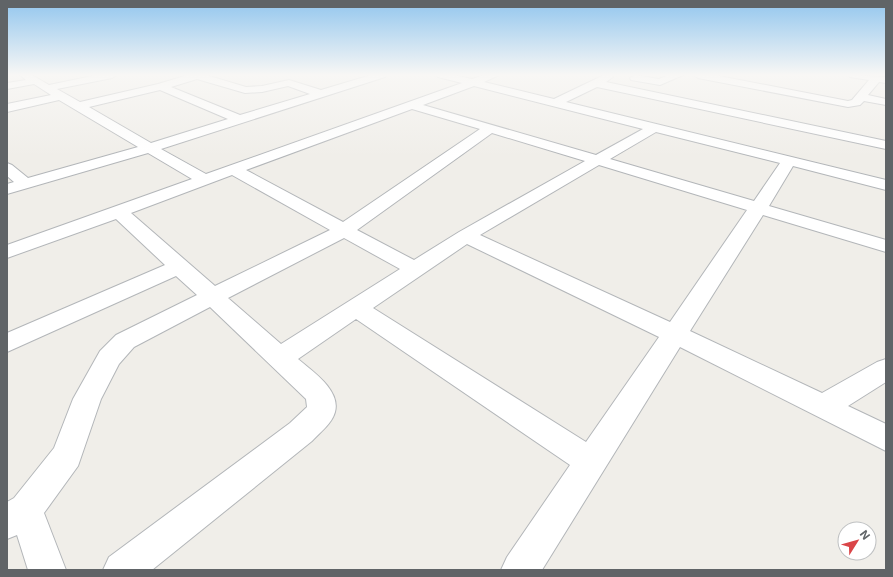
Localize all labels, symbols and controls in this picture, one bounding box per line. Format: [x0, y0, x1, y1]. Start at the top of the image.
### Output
north arrow [837, 521, 877, 561]
text: N [857, 527, 873, 543]

